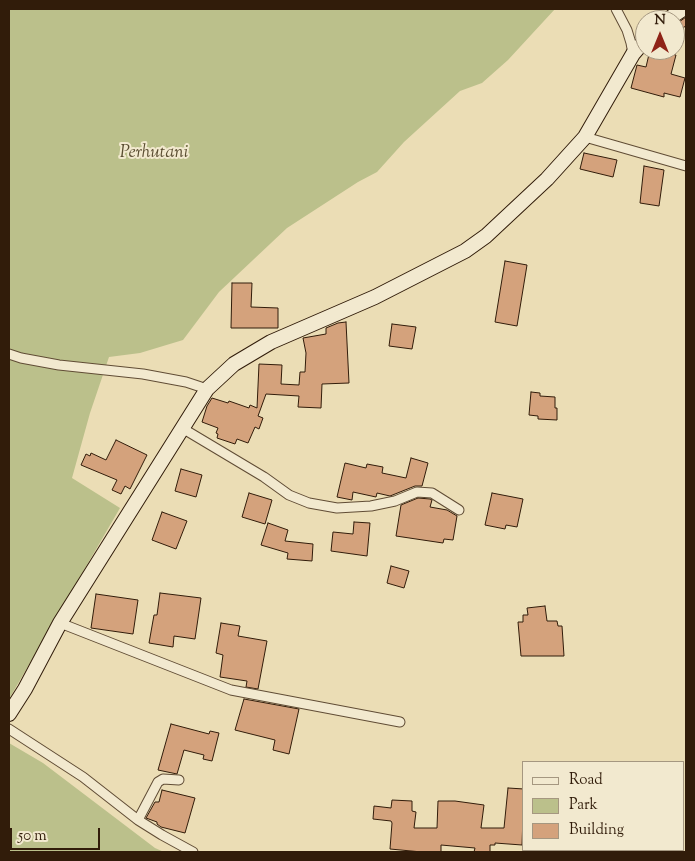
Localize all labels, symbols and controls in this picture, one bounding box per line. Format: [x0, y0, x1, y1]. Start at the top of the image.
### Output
north arrow [635, 10, 685, 60]
text: N [654, 11, 666, 31]
park label: Perhutani [120, 143, 188, 165]
legend [522, 761, 685, 851]
text: Road [569, 770, 603, 791]
text: Park [569, 795, 598, 816]
scale bar [12, 818, 102, 850]
text: Building [569, 820, 624, 841]
text: 50 m [18, 826, 47, 847]

